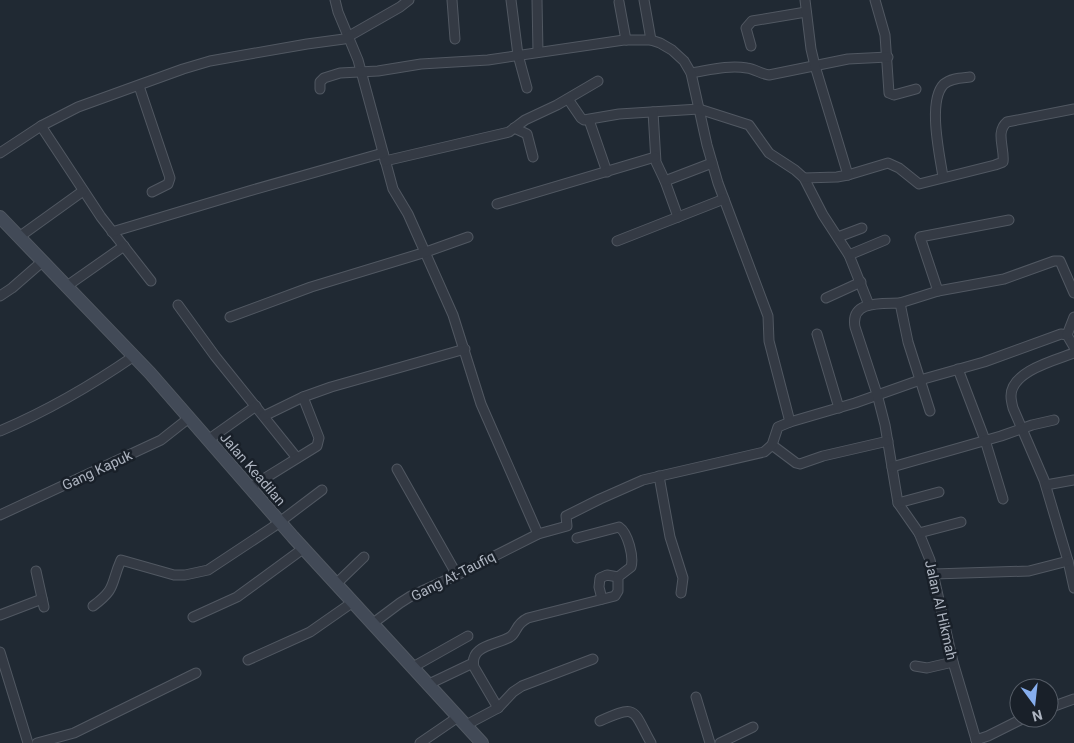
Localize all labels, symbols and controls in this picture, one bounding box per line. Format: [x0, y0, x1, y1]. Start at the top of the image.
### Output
street label: Jalan Keadilan [217, 429, 289, 509]
street label: Gang Kapuk [59, 446, 135, 493]
street label: Gang At-Taufiq [408, 548, 498, 604]
street label: Jalan Al Hikmah [922, 559, 960, 661]
north arrow [1009, 678, 1059, 728]
text: N [1031, 707, 1044, 725]

